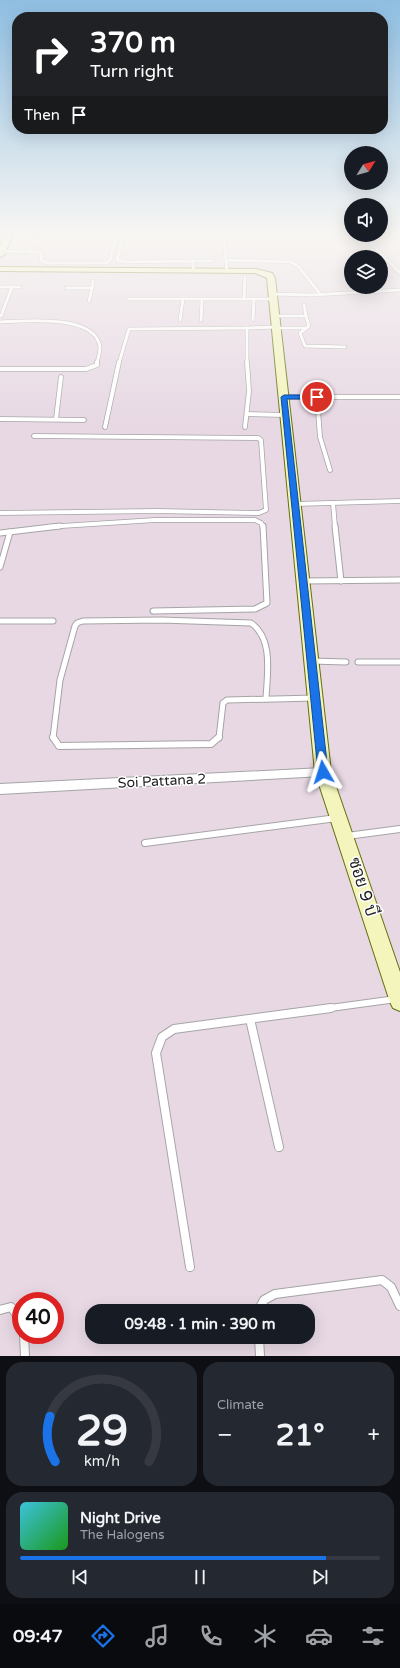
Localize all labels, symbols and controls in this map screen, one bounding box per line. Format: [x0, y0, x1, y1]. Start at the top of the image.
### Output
text: 370 m [90, 26, 176, 60]
icon: right [24, 28, 76, 80]
text: Turn right [90, 60, 174, 82]
icon: arrive [68, 104, 90, 126]
text: Then [24, 106, 60, 124]
north arrow [344, 146, 388, 190]
map controls [344, 146, 388, 294]
button: sound [344, 198, 388, 242]
button: layers [344, 250, 388, 294]
pin [300, 380, 334, 414]
icon: arrive [306, 386, 328, 408]
position arrow [302, 751, 344, 793]
street label: Soi Pattana 2 [117, 770, 207, 792]
street label: ซอย 9 บี [344, 855, 383, 919]
speed limit sign: 40 [12, 1292, 64, 1344]
text: 09:48 · 1 min · 390 m [125, 1315, 275, 1333]
text: Climate [217, 1397, 264, 1413]
text: 29 [75, 1407, 128, 1457]
text: 21° [276, 1417, 325, 1454]
text: − [217, 1422, 233, 1448]
text: + [368, 1422, 380, 1448]
text: km/h [84, 1453, 119, 1470]
text: Night Drive [80, 1509, 161, 1527]
text: The Halogens [80, 1527, 164, 1543]
icon: previous [69, 1566, 91, 1588]
icon: pause [189, 1566, 211, 1588]
icon: next [309, 1566, 331, 1588]
icon: directions [89, 1622, 117, 1650]
icon: music [143, 1622, 171, 1650]
icon: phone [197, 1622, 225, 1650]
icon: climate [251, 1622, 279, 1650]
icon: car [305, 1622, 333, 1650]
icon: filters [359, 1622, 387, 1650]
text: 09:47 [13, 1625, 63, 1647]

